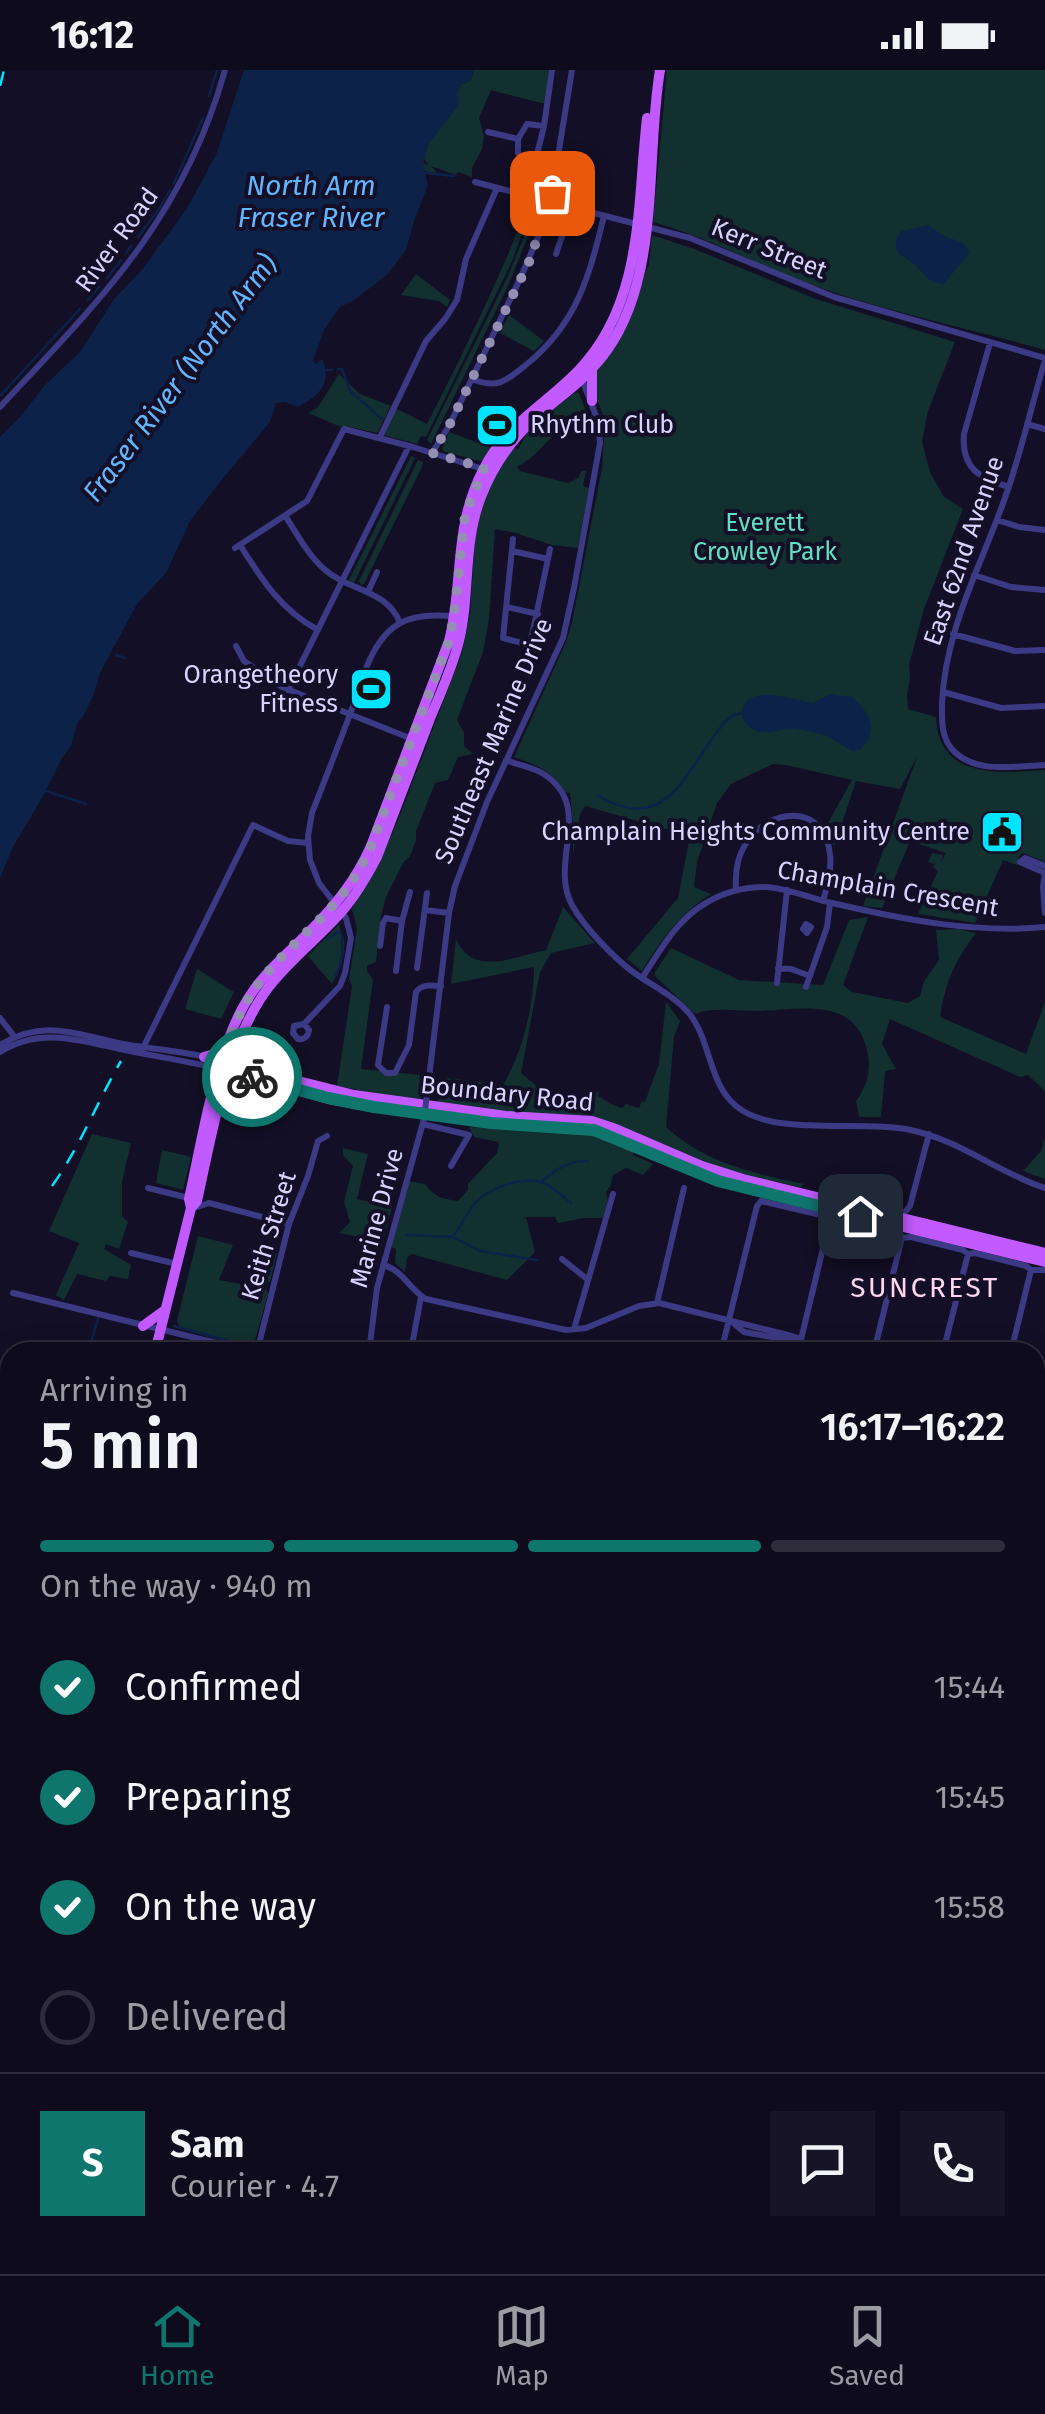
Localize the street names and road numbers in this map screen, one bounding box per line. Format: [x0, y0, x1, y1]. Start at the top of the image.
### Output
street label: River Road [69, 182, 165, 298]
street label: Kerr Street [707, 212, 832, 286]
street label: East 62nd Avenue [918, 452, 1010, 650]
street label: Southeast Marine Drive [429, 614, 559, 868]
street label: Champlain Crescent [775, 855, 1002, 923]
street label: Boundary Road [419, 1070, 595, 1118]
street label: Marine Drive [344, 1145, 410, 1291]
street label: Keith Street [235, 1167, 303, 1304]

